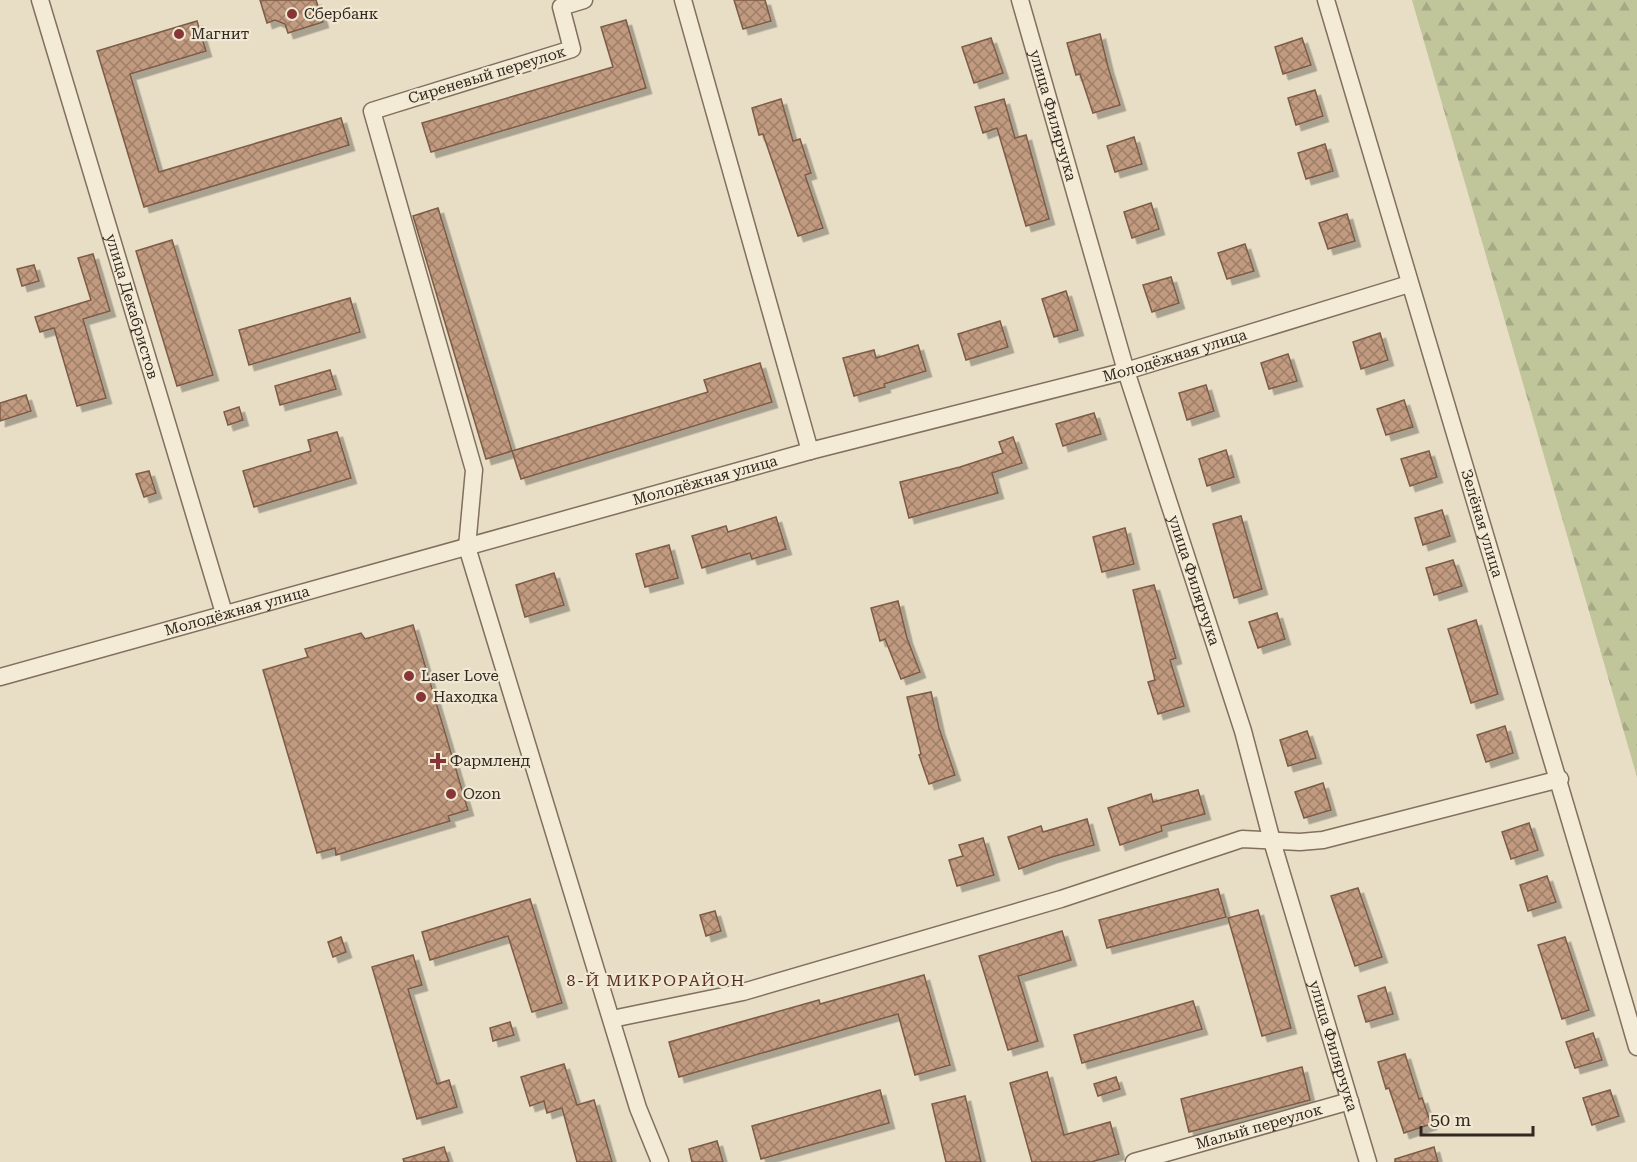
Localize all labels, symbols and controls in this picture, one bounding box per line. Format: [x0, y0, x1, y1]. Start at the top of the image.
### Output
place label: Сбербанк [304, 5, 379, 23]
marker: Сбербанк [285, 7, 299, 21]
place label: Магнит [191, 25, 249, 43]
marker: Магнит [172, 27, 186, 41]
street label: Сиреневый переулок [406, 42, 569, 108]
street label: улица Филярчука [1026, 48, 1080, 183]
street label: улица Декабристов [102, 232, 162, 381]
street label: Молодёжная улица [1101, 325, 1249, 386]
street label: Молодёжная улица [631, 452, 779, 509]
street label: Зелёная улица [1457, 467, 1507, 580]
street label: улица Филярчука [1164, 513, 1224, 648]
street label: Молодёжная улица [163, 582, 311, 640]
place label: Laser Love [421, 667, 499, 685]
marker: Laser Love [402, 669, 416, 683]
place label: Находка [433, 688, 498, 706]
marker: Находка [414, 690, 428, 704]
place label: Фармленд [450, 752, 531, 770]
marker: Фармленд [431, 754, 445, 768]
place label: Ozon [463, 785, 501, 803]
marker: Ozon [444, 787, 458, 801]
district label: 8-Й МИКРОРАЙОН [566, 971, 746, 990]
street label: улица Филярчука [1305, 978, 1361, 1114]
scale bar [1421, 1099, 1534, 1137]
street label: Малый переулок [1194, 1100, 1325, 1153]
text: 50 m [1430, 1109, 1471, 1130]

